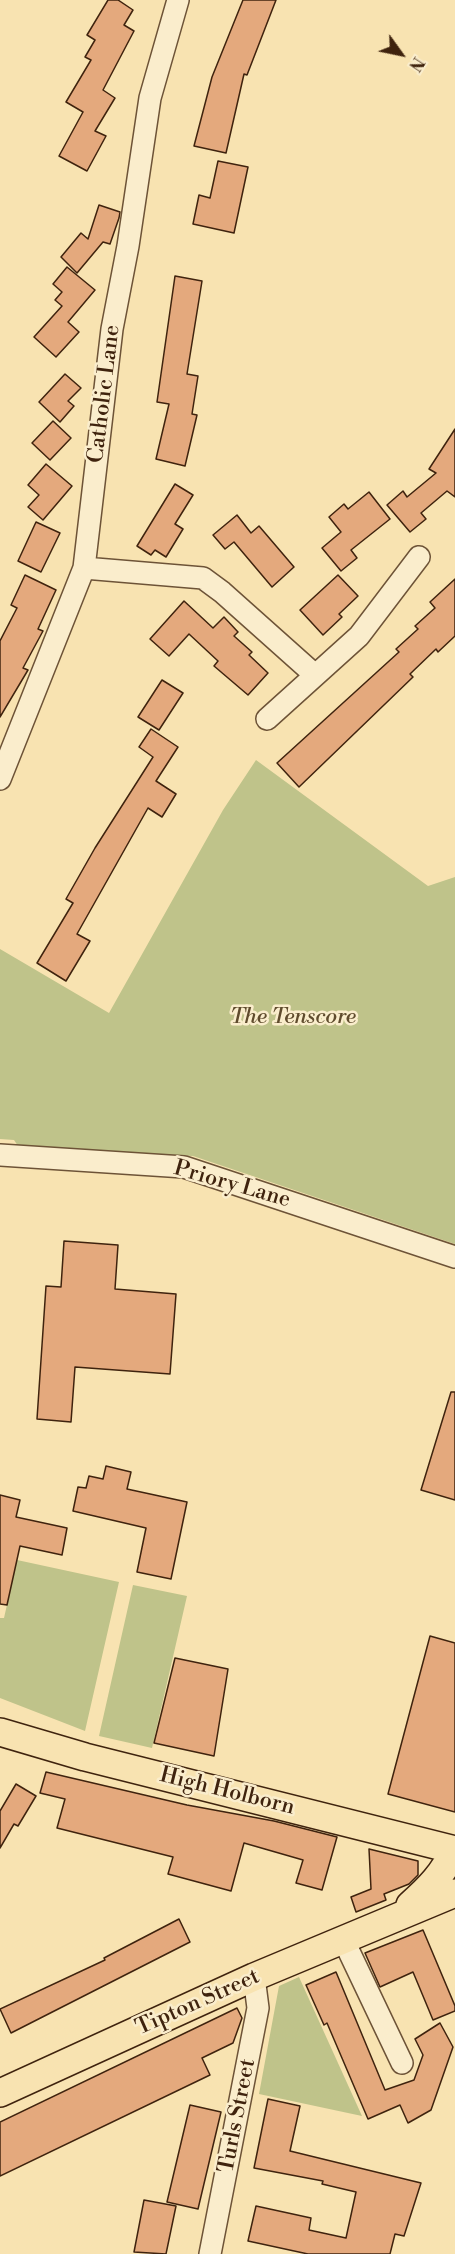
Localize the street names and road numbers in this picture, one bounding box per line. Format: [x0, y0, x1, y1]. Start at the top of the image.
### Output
street label: Catholic Lane [83, 323, 127, 465]
street label: Priory Lane [171, 1156, 293, 1214]
street label: High Holborn [157, 1762, 297, 1822]
street label: Tipton Street [132, 1964, 264, 2042]
street label: Turls Street [214, 2057, 262, 2175]

